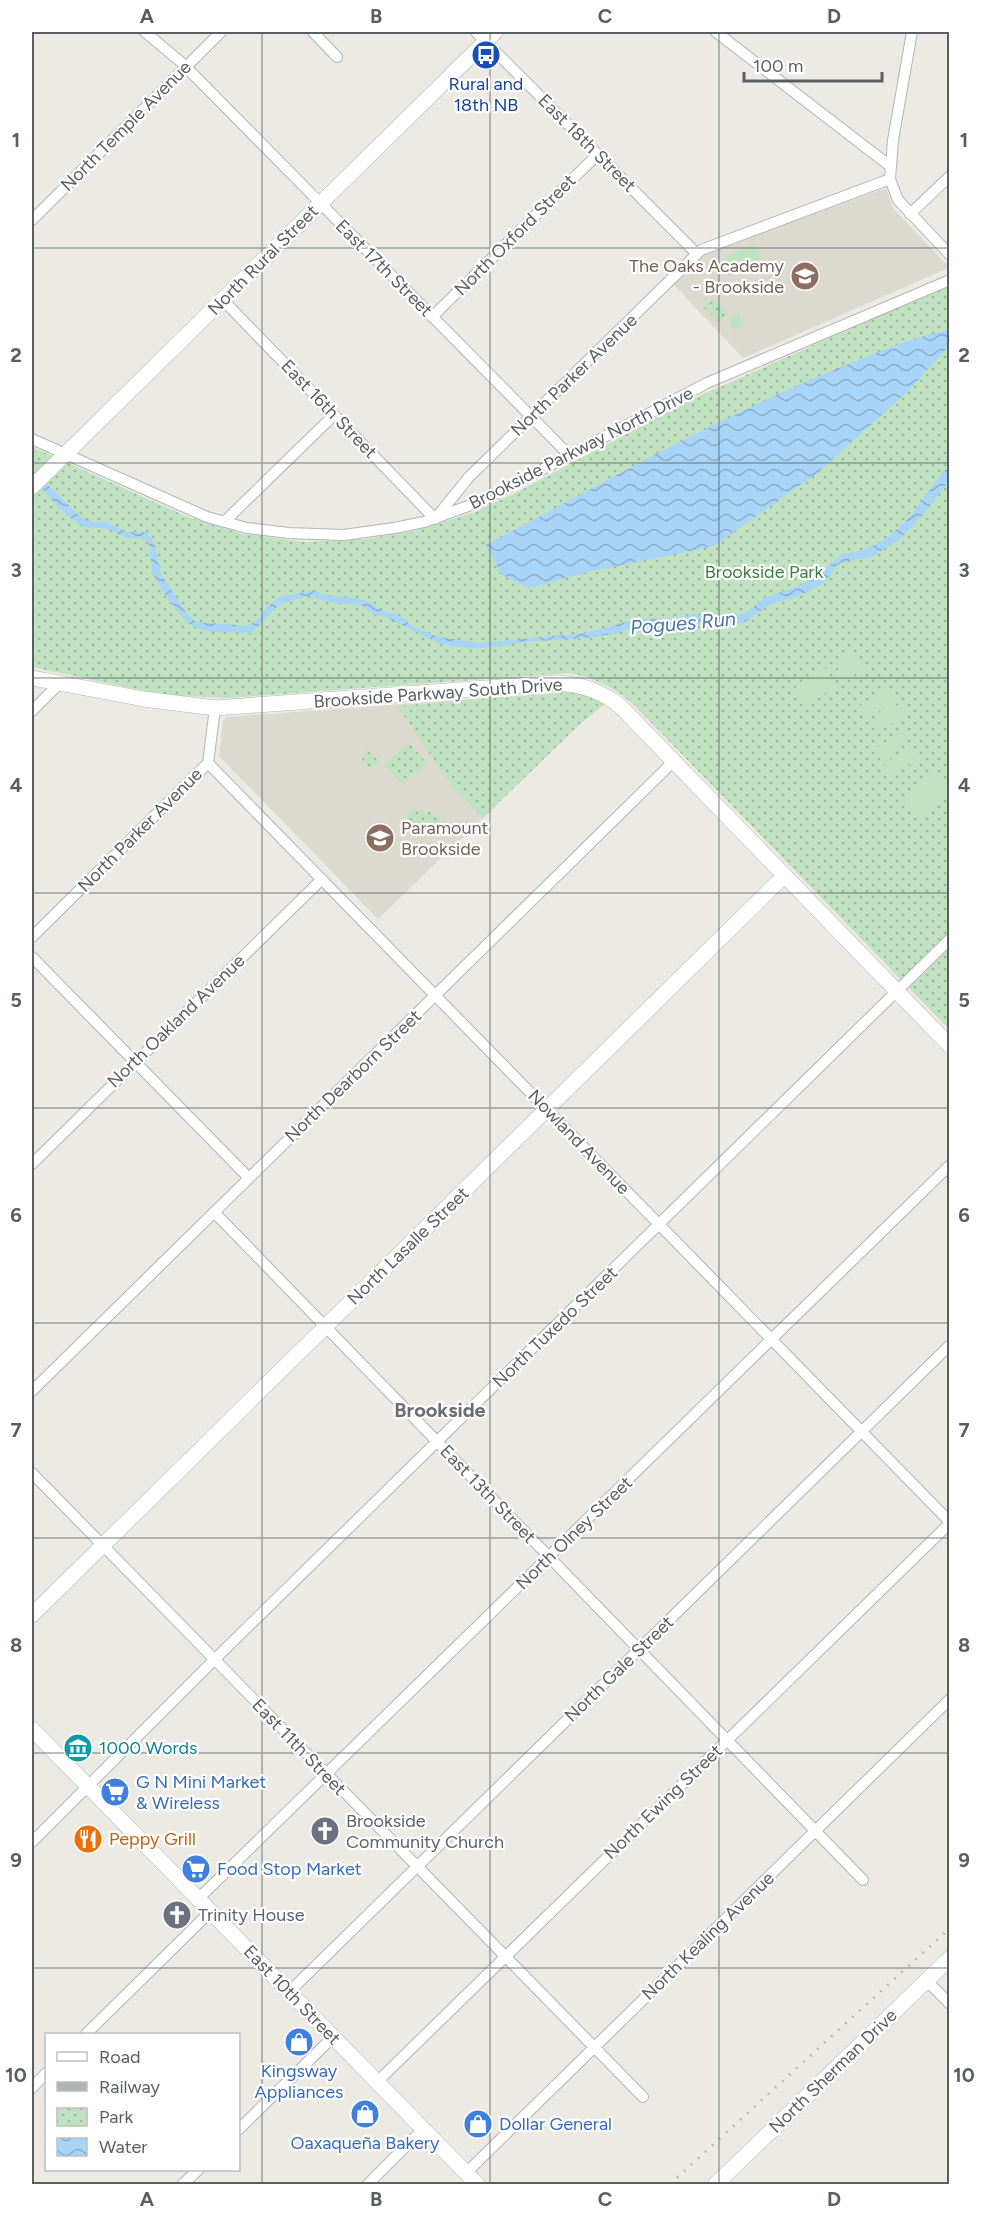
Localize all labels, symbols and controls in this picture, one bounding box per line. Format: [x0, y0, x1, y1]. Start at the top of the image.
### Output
text: A [140, 4, 155, 28]
text: B [370, 4, 382, 28]
text: C [598, 4, 612, 28]
text: D [827, 4, 841, 28]
bus stop icon: Rural and 18th NB [470, 39, 502, 71]
scale bar [744, 45, 882, 83]
text: 100 m [753, 55, 803, 77]
street label: North Temple Avenue [56, 56, 196, 196]
place label: Rural and 18th NB [449, 73, 523, 116]
street label: East 18th Street [533, 89, 641, 197]
text: 1 [12, 128, 20, 152]
text: 1 [960, 128, 968, 152]
street label: North Oxford Street [450, 170, 580, 300]
street label: North Rural Street [203, 200, 323, 320]
street label: East 17th Street [331, 215, 437, 321]
place label: The Oaks Academy - Brookside [629, 255, 785, 298]
school or university icon: The Oaks Academy - Brookside [789, 260, 821, 292]
street label: North Parker Avenue [506, 309, 642, 441]
text: 2 [10, 343, 22, 367]
text: 2 [958, 343, 970, 367]
street label: East 16th Street [276, 355, 382, 463]
street label: Brookside Parkway North Drive [465, 382, 697, 514]
text: 3 [10, 558, 22, 582]
text: 3 [958, 558, 970, 582]
park label: Brookside Park [705, 561, 823, 583]
water label: Pogues Run [629, 606, 737, 640]
street label: Brookside Parkway South Drive [313, 673, 563, 713]
street label: North Parker Avenue [73, 763, 207, 897]
text: 4 [10, 773, 23, 797]
text: 4 [958, 773, 971, 797]
place label: Paramount Brookside [401, 817, 489, 860]
school or university icon: Paramount Brookside [364, 822, 396, 854]
street label: North Oakland Avenue [103, 950, 249, 1092]
text: 5 [10, 988, 22, 1012]
text: 5 [958, 988, 970, 1012]
street label: North Dearborn Street [280, 1005, 426, 1147]
street label: Nowland Avenue [523, 1085, 635, 1199]
street label: North Lasalle Street [343, 1182, 473, 1310]
text: 6 [10, 1203, 22, 1227]
text: 6 [958, 1203, 970, 1227]
street label: North Tuxedo Street [488, 1262, 622, 1392]
district label: Brookside [394, 1398, 486, 1422]
text: 7 [10, 1418, 22, 1442]
text: 7 [958, 1418, 970, 1442]
street label: East 13th Street [435, 1440, 541, 1548]
street label: North Olney Street [511, 1472, 637, 1594]
street label: North Gale Street [560, 1611, 678, 1727]
text: 8 [10, 1633, 22, 1657]
text: 8 [958, 1633, 970, 1657]
street label: East 11th Street [247, 1694, 351, 1800]
museum icon: 1000 Words [62, 1732, 94, 1764]
place label: 1000 Words [99, 1737, 198, 1759]
street label: North Ewing Street [599, 1740, 727, 1864]
place label: G N Mini Market & Wireless [136, 1771, 266, 1814]
supermarket icon: G N Mini Market & Wireless [99, 1776, 131, 1808]
place label: Brookside Community Church [346, 1810, 504, 1853]
church icon: Brookside Community Church [309, 1815, 341, 1847]
restaurant icon: Peppy Grill [72, 1823, 104, 1855]
place label: Peppy Grill [109, 1828, 196, 1850]
text: 9 [10, 1848, 22, 1872]
text: 9 [958, 1848, 970, 1872]
supermarket icon: Food Stop Market [180, 1853, 212, 1885]
place label: Food Stop Market [217, 1858, 362, 1880]
street label: North Kealing Avenue [637, 1867, 779, 2005]
church icon: Trinity House [161, 1899, 193, 1931]
place label: Trinity House [198, 1904, 305, 1926]
street label: East 10th Street [239, 1941, 345, 2050]
street label: North Sherman Drive [764, 2004, 902, 2138]
shop icon: Kingsway Appliances [283, 2026, 315, 2058]
legend [45, 2033, 240, 2171]
text: Road [99, 2046, 140, 2068]
place label: Kingsway Appliances [255, 2060, 343, 2103]
text: 10 [5, 2063, 27, 2087]
text: 10 [953, 2063, 975, 2087]
text: Railway [99, 2076, 161, 2098]
shop icon: Oaxaqueña Bakery [349, 2098, 381, 2130]
text: Park [99, 2106, 134, 2128]
shop icon: Dollar General [462, 2108, 494, 2140]
place label: Dollar General [499, 2113, 612, 2135]
place label: Oaxaqueña Bakery [291, 2132, 440, 2154]
text: Water [99, 2136, 147, 2158]
text: A [140, 2187, 155, 2211]
text: B [370, 2187, 382, 2211]
text: C [598, 2187, 612, 2211]
text: D [827, 2187, 841, 2211]

